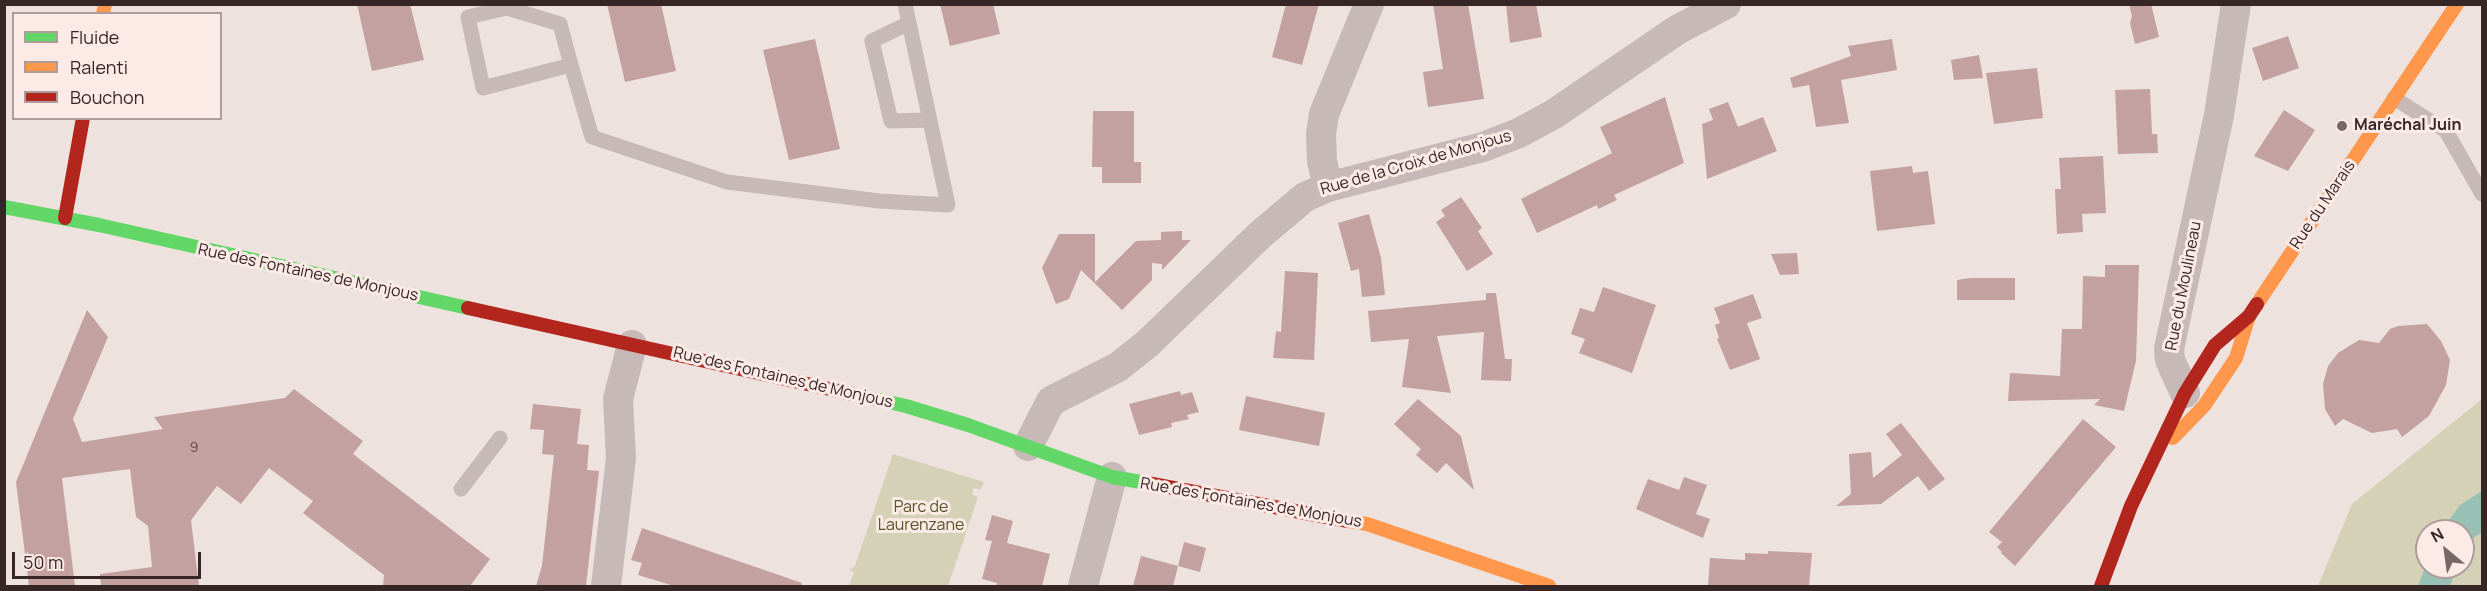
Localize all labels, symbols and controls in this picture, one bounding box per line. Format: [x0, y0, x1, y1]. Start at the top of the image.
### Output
legend [12, 12, 222, 120]
text: Fluide [70, 25, 119, 49]
text: Ralenti [70, 55, 128, 79]
text: Bouchon [70, 85, 144, 109]
place label: Maréchal Juin [2354, 116, 2462, 136]
marker: Maréchal Juin [2335, 119, 2349, 133]
street label: Rue de la Croix de Monjous [1318, 127, 1514, 199]
street label: Rue du Marais [2286, 157, 2360, 253]
street label: Rue du Moulineau [2162, 220, 2206, 352]
street label: Rue des Fontaines de Monjous [196, 240, 420, 306]
street label: Rue des Fontaines de Monjous [671, 343, 895, 413]
house number: 9 [190, 440, 198, 456]
street label: Rue des Fontaines de Monjous [1139, 474, 1363, 532]
park label: Parc de Laurenzane [878, 498, 964, 536]
north arrow [2415, 519, 2475, 579]
text: N [2427, 523, 2448, 547]
scale bar [15, 540, 204, 578]
text: 50 m [23, 550, 63, 574]

